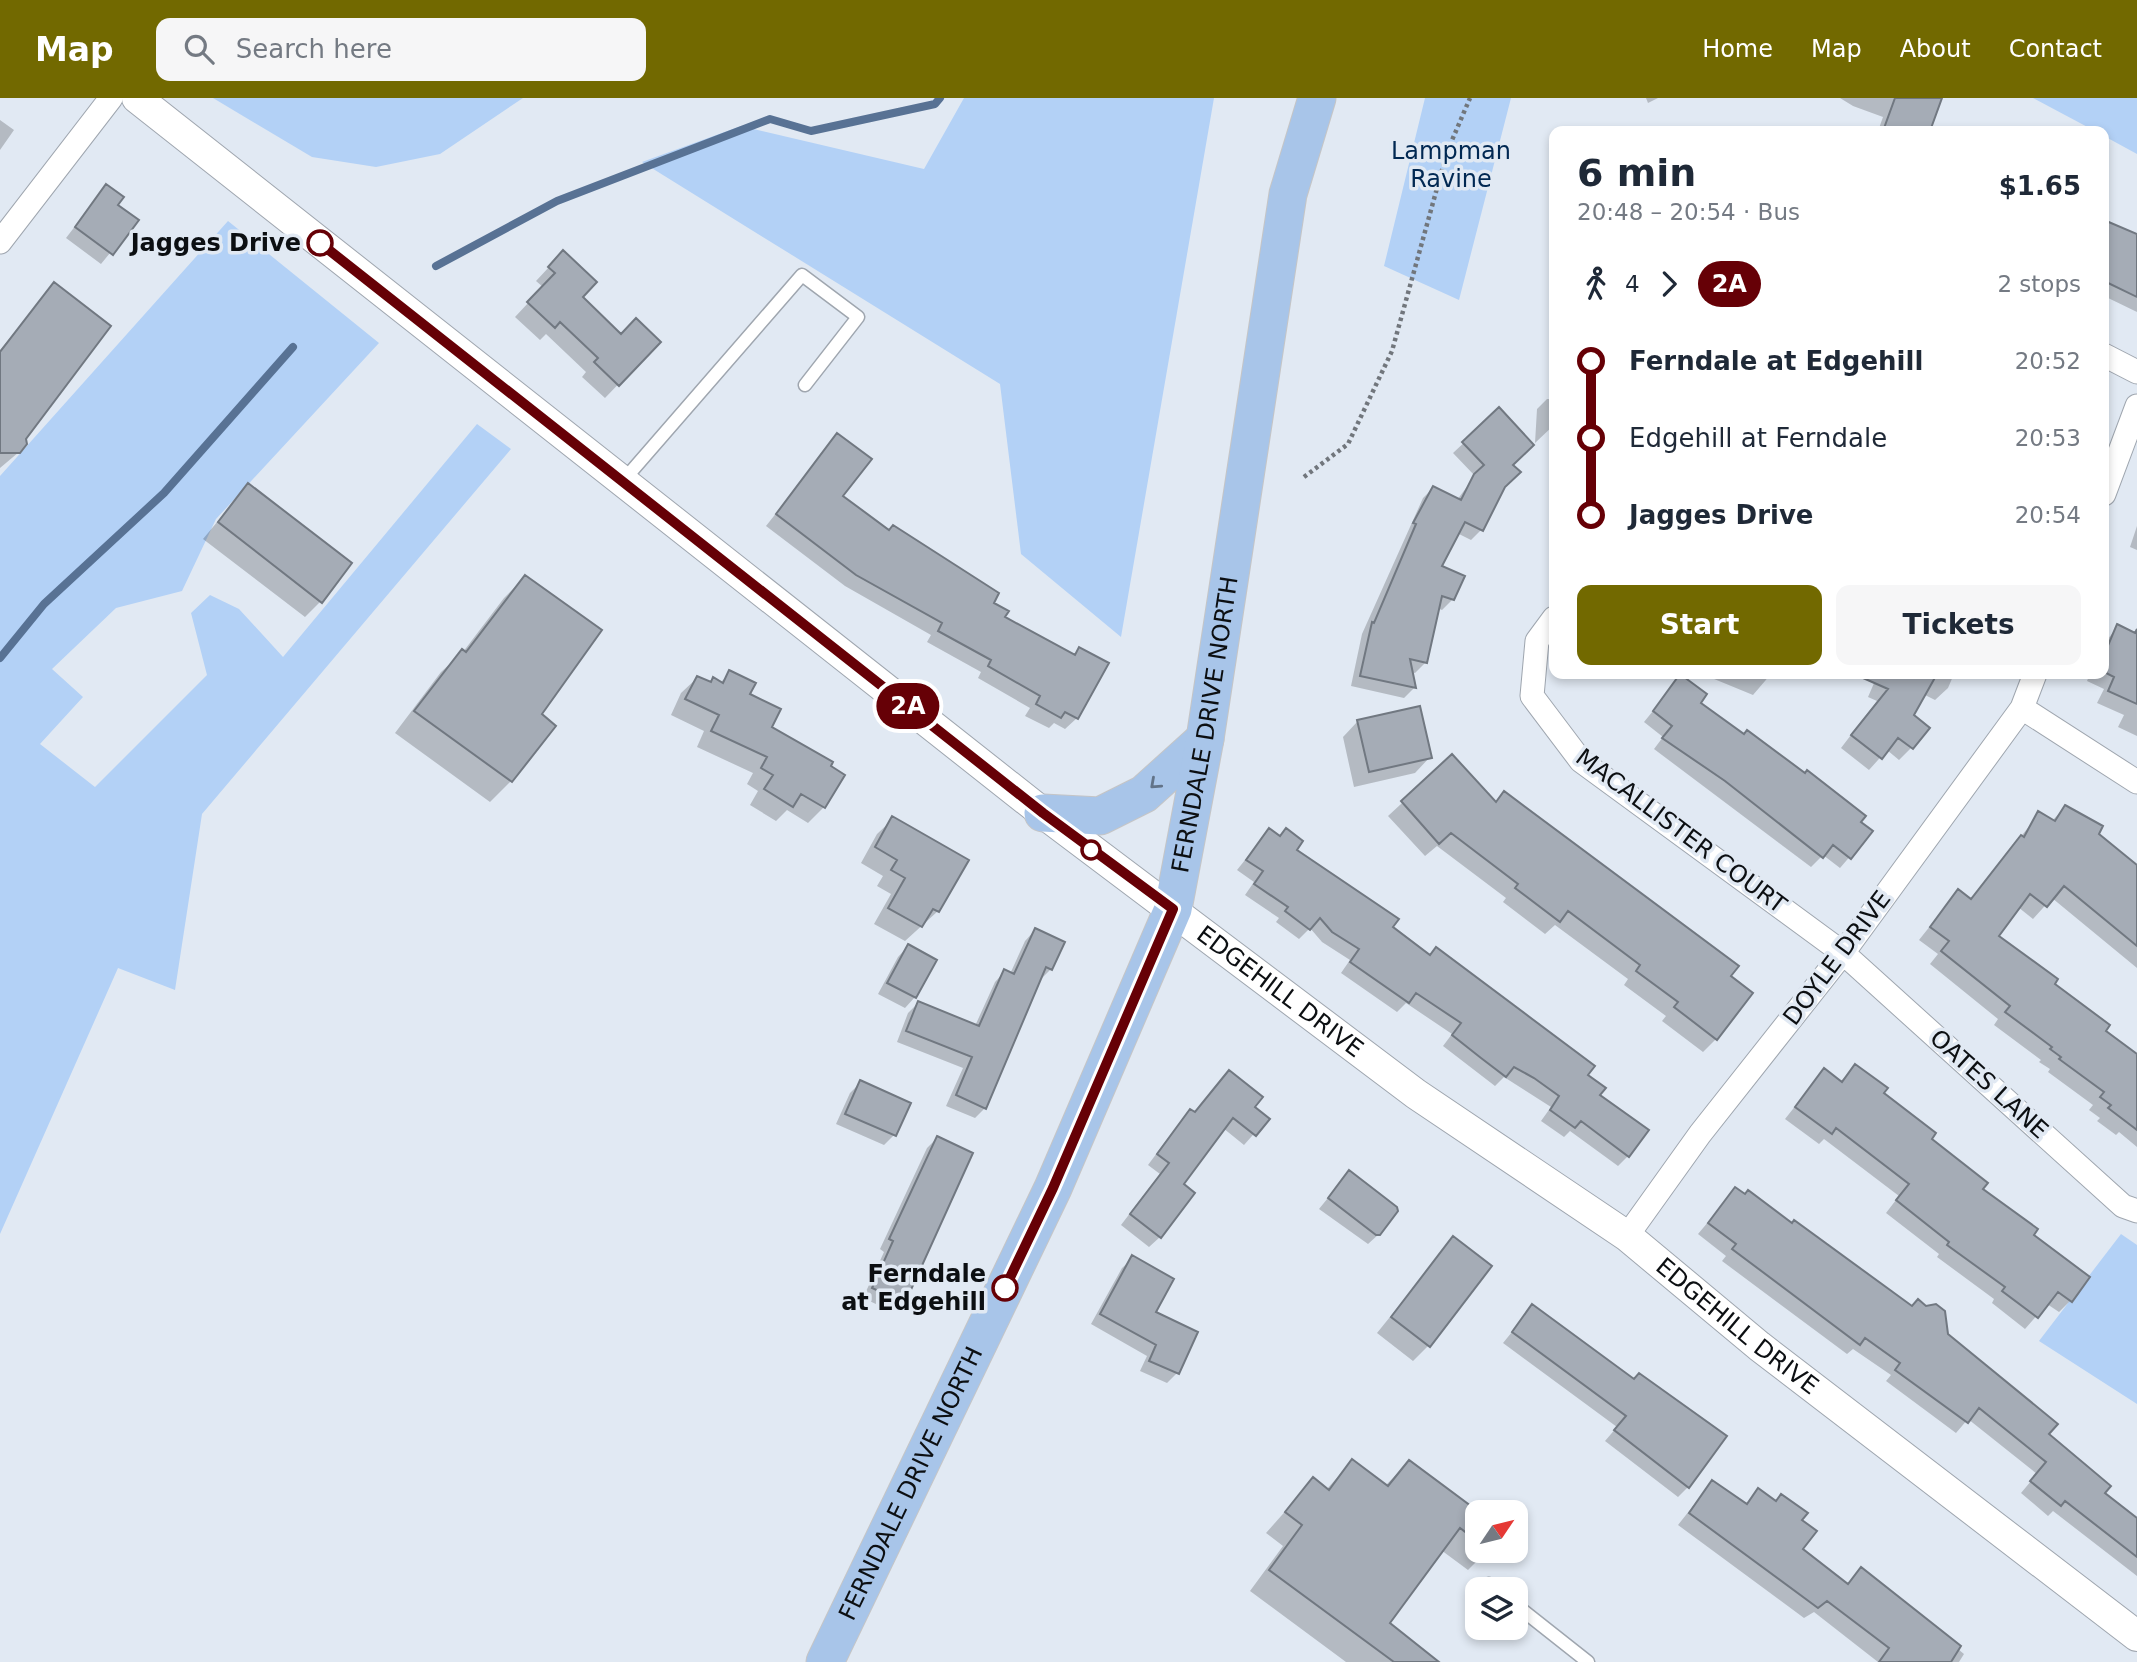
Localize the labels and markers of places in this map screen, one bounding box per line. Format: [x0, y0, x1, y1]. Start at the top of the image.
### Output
place label: Jagges Drive [129, 229, 301, 257]
marker: Jagges Drive [307, 230, 333, 256]
unlabelled marker [1081, 840, 1101, 860]
place label: Ferndale at Edgehill [841, 1260, 986, 1316]
marker: Ferndale at Edgehill [992, 1275, 1018, 1301]

